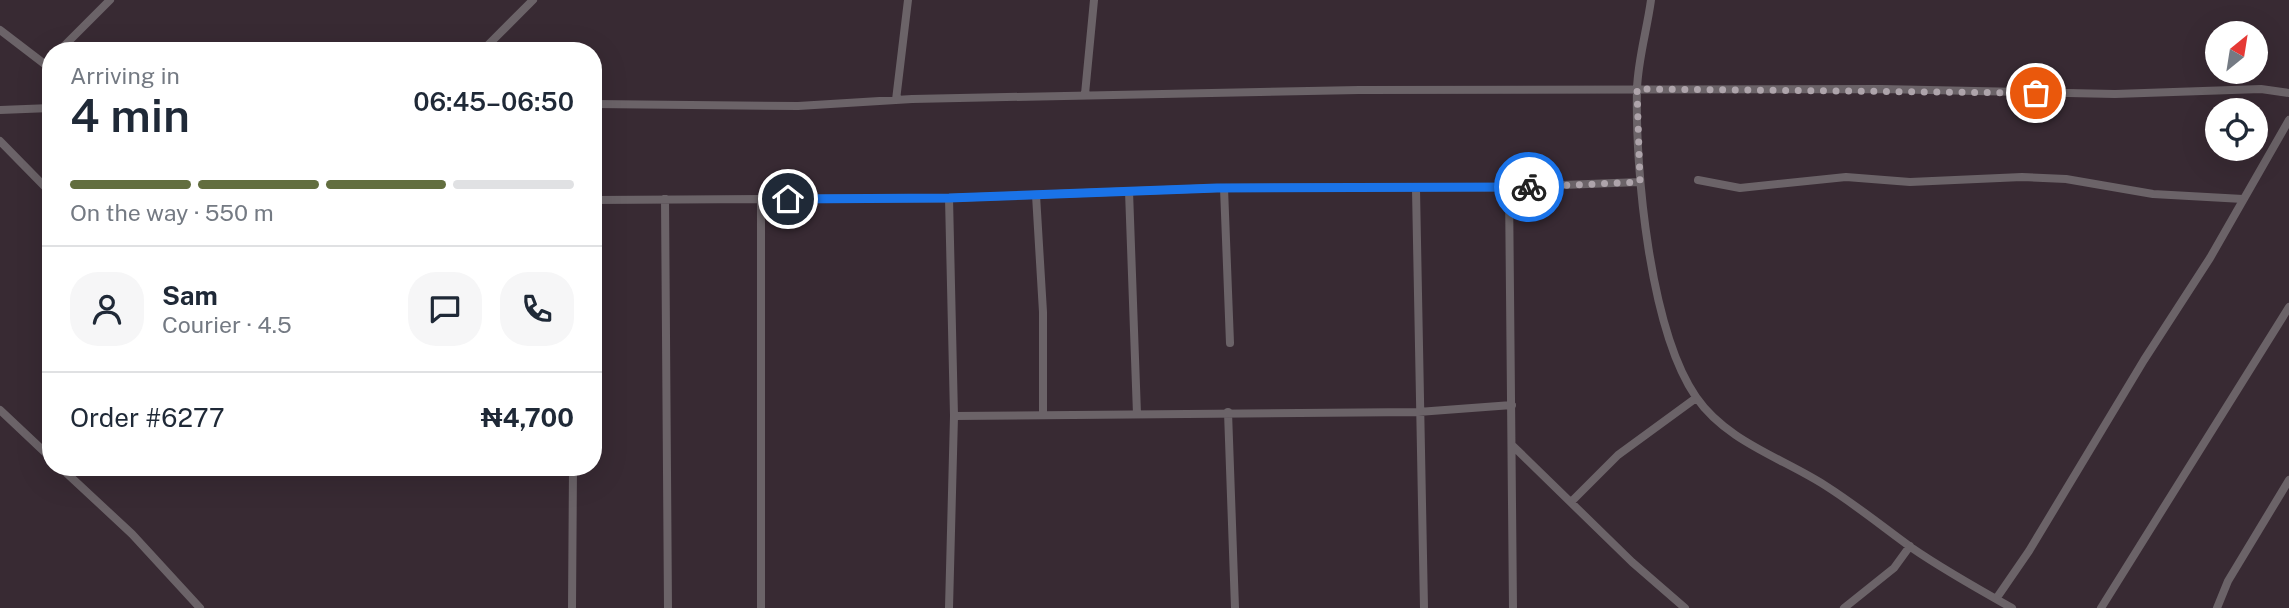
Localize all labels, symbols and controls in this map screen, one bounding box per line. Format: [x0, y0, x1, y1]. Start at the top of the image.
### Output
north arrow [2205, 21, 2268, 84]
map controls [2205, 21, 2268, 161]
text: Arriving in [70, 62, 180, 89]
pin [2006, 63, 2066, 123]
icon: bag [2017, 74, 2055, 112]
text: 06:45–06:50 [413, 86, 574, 117]
text: 4 min [70, 88, 190, 142]
button: locate [2205, 98, 2268, 161]
courier [1494, 152, 1564, 222]
icon: bike [1510, 168, 1548, 206]
pin [758, 169, 818, 229]
icon: home [769, 180, 807, 218]
text: On the way · 550 m [70, 199, 274, 226]
button: person [70, 272, 144, 346]
button: chat [408, 272, 482, 346]
button: phone [500, 272, 574, 346]
text: Sam [162, 280, 218, 311]
text: Courier · 4.5 [162, 311, 292, 338]
text: Order #6277 [70, 402, 225, 433]
text: ₦4,700 [481, 402, 574, 433]

